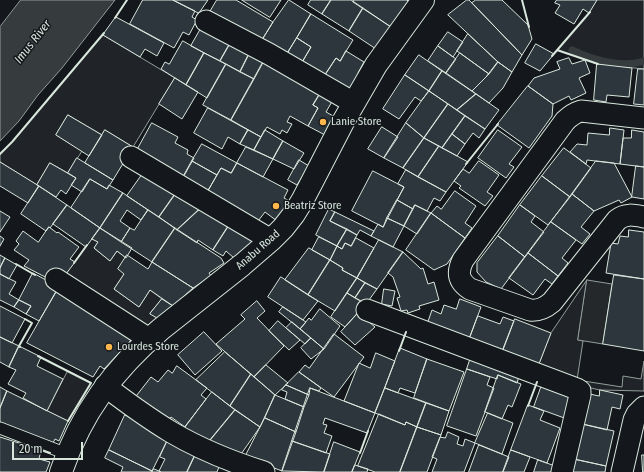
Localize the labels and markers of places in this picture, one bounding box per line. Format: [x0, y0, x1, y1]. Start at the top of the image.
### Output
place label: Lanie Store [331, 115, 381, 129]
marker: Lanie Store [318, 117, 328, 127]
place label: Beatriz Store [284, 199, 342, 213]
marker: Beatriz Store [271, 201, 281, 211]
place label: Lourdes Store [117, 340, 179, 354]
marker: Lourdes Store [104, 342, 114, 352]

